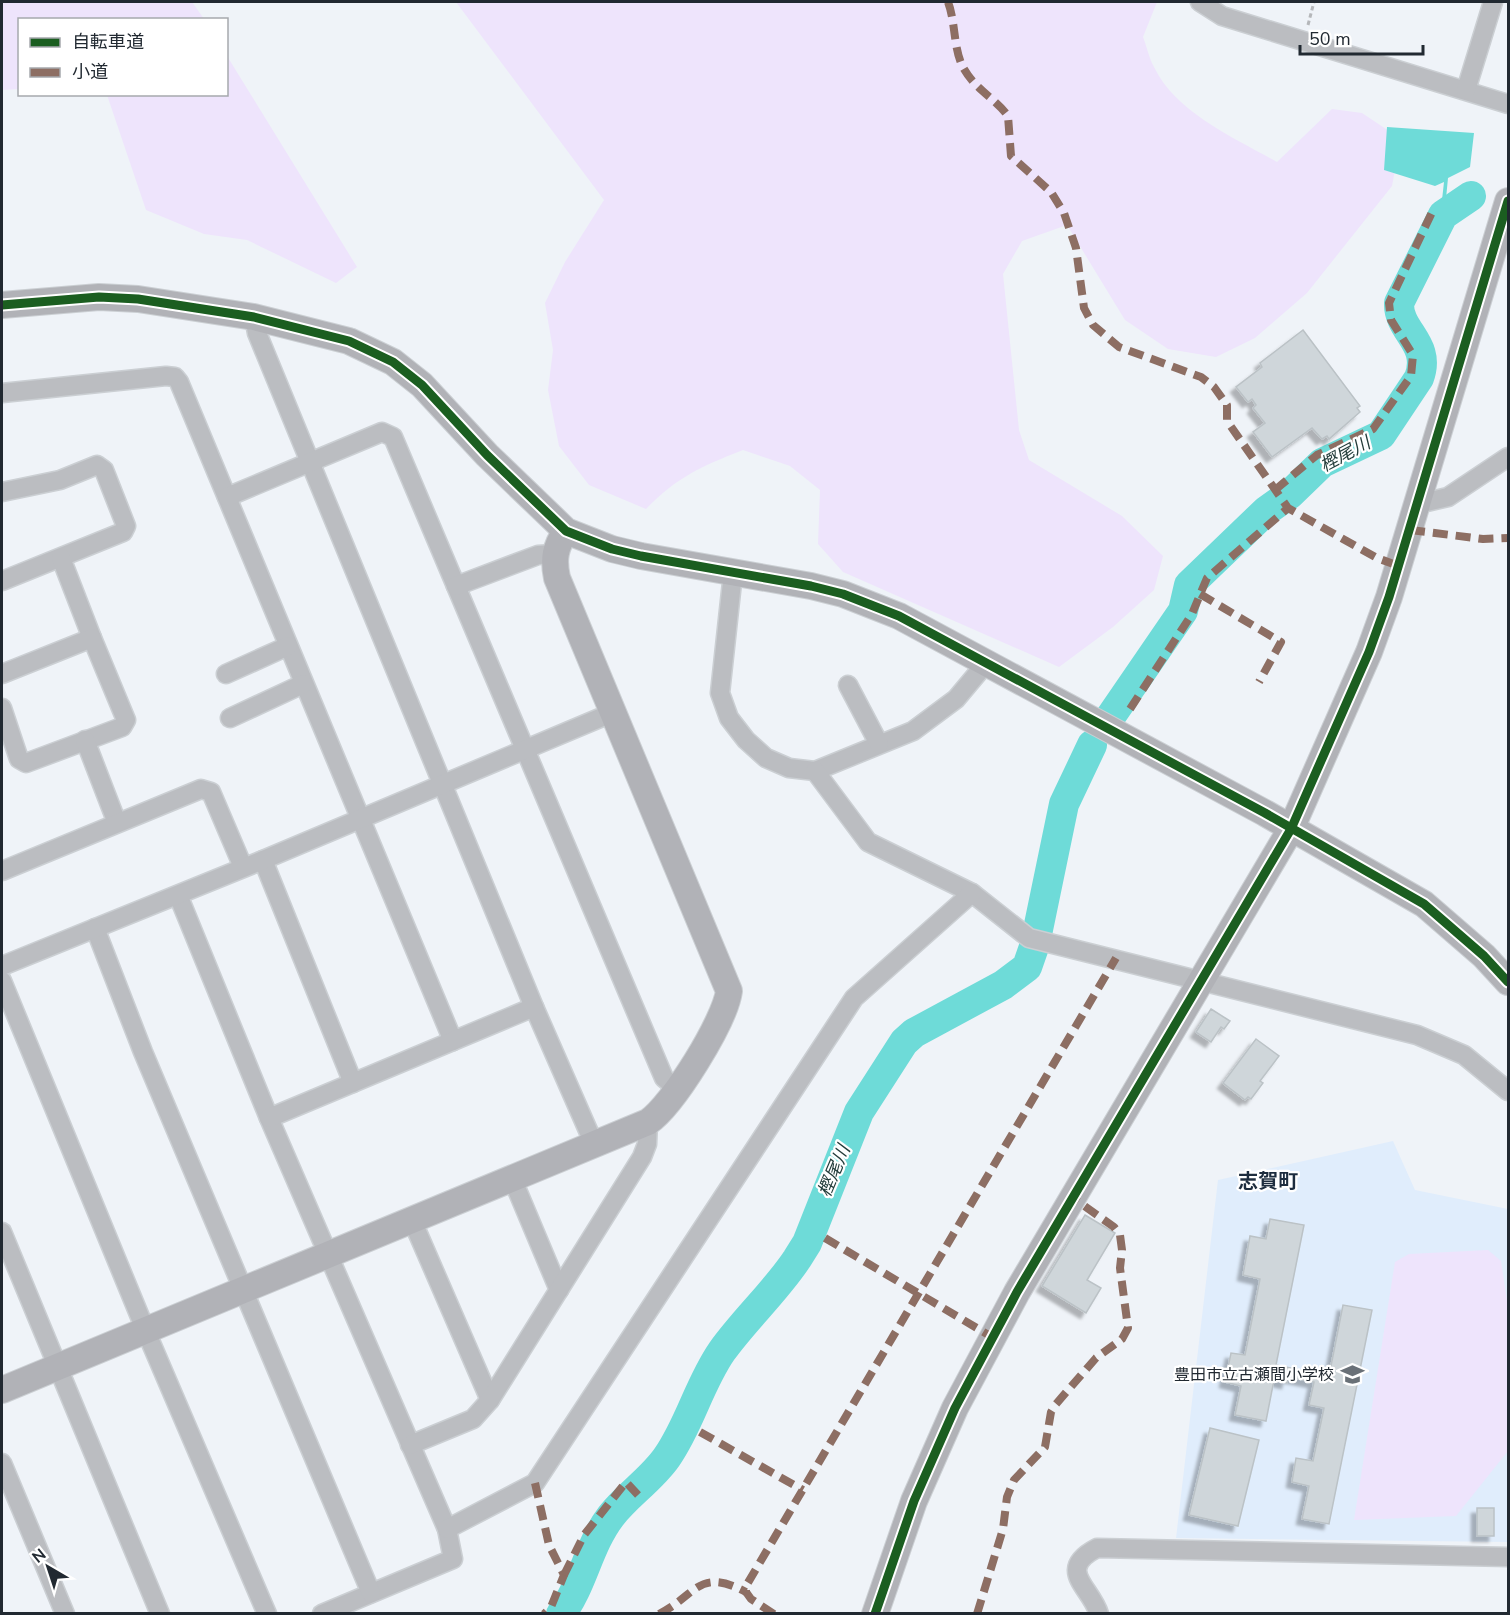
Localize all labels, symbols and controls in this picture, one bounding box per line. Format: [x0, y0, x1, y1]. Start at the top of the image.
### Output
legend [18, 18, 228, 96]
scale bar [1300, 18, 1423, 56]
text: 50 m [1309, 27, 1351, 51]
text: 自転車道 [72, 30, 144, 54]
text: 小道 [72, 60, 108, 84]
water label: 樫尾川 [1316, 430, 1376, 477]
water label: 樫尾川 [812, 1140, 856, 1201]
district label: 志賀町 [1238, 1168, 1298, 1195]
school or university icon: 豊田市立古瀬間小学校 [1339, 1361, 1365, 1387]
place label: 豊田市立古瀬間小学校 [1174, 1364, 1334, 1386]
north arrow [18, 1537, 78, 1597]
text: N [28, 1544, 51, 1568]

